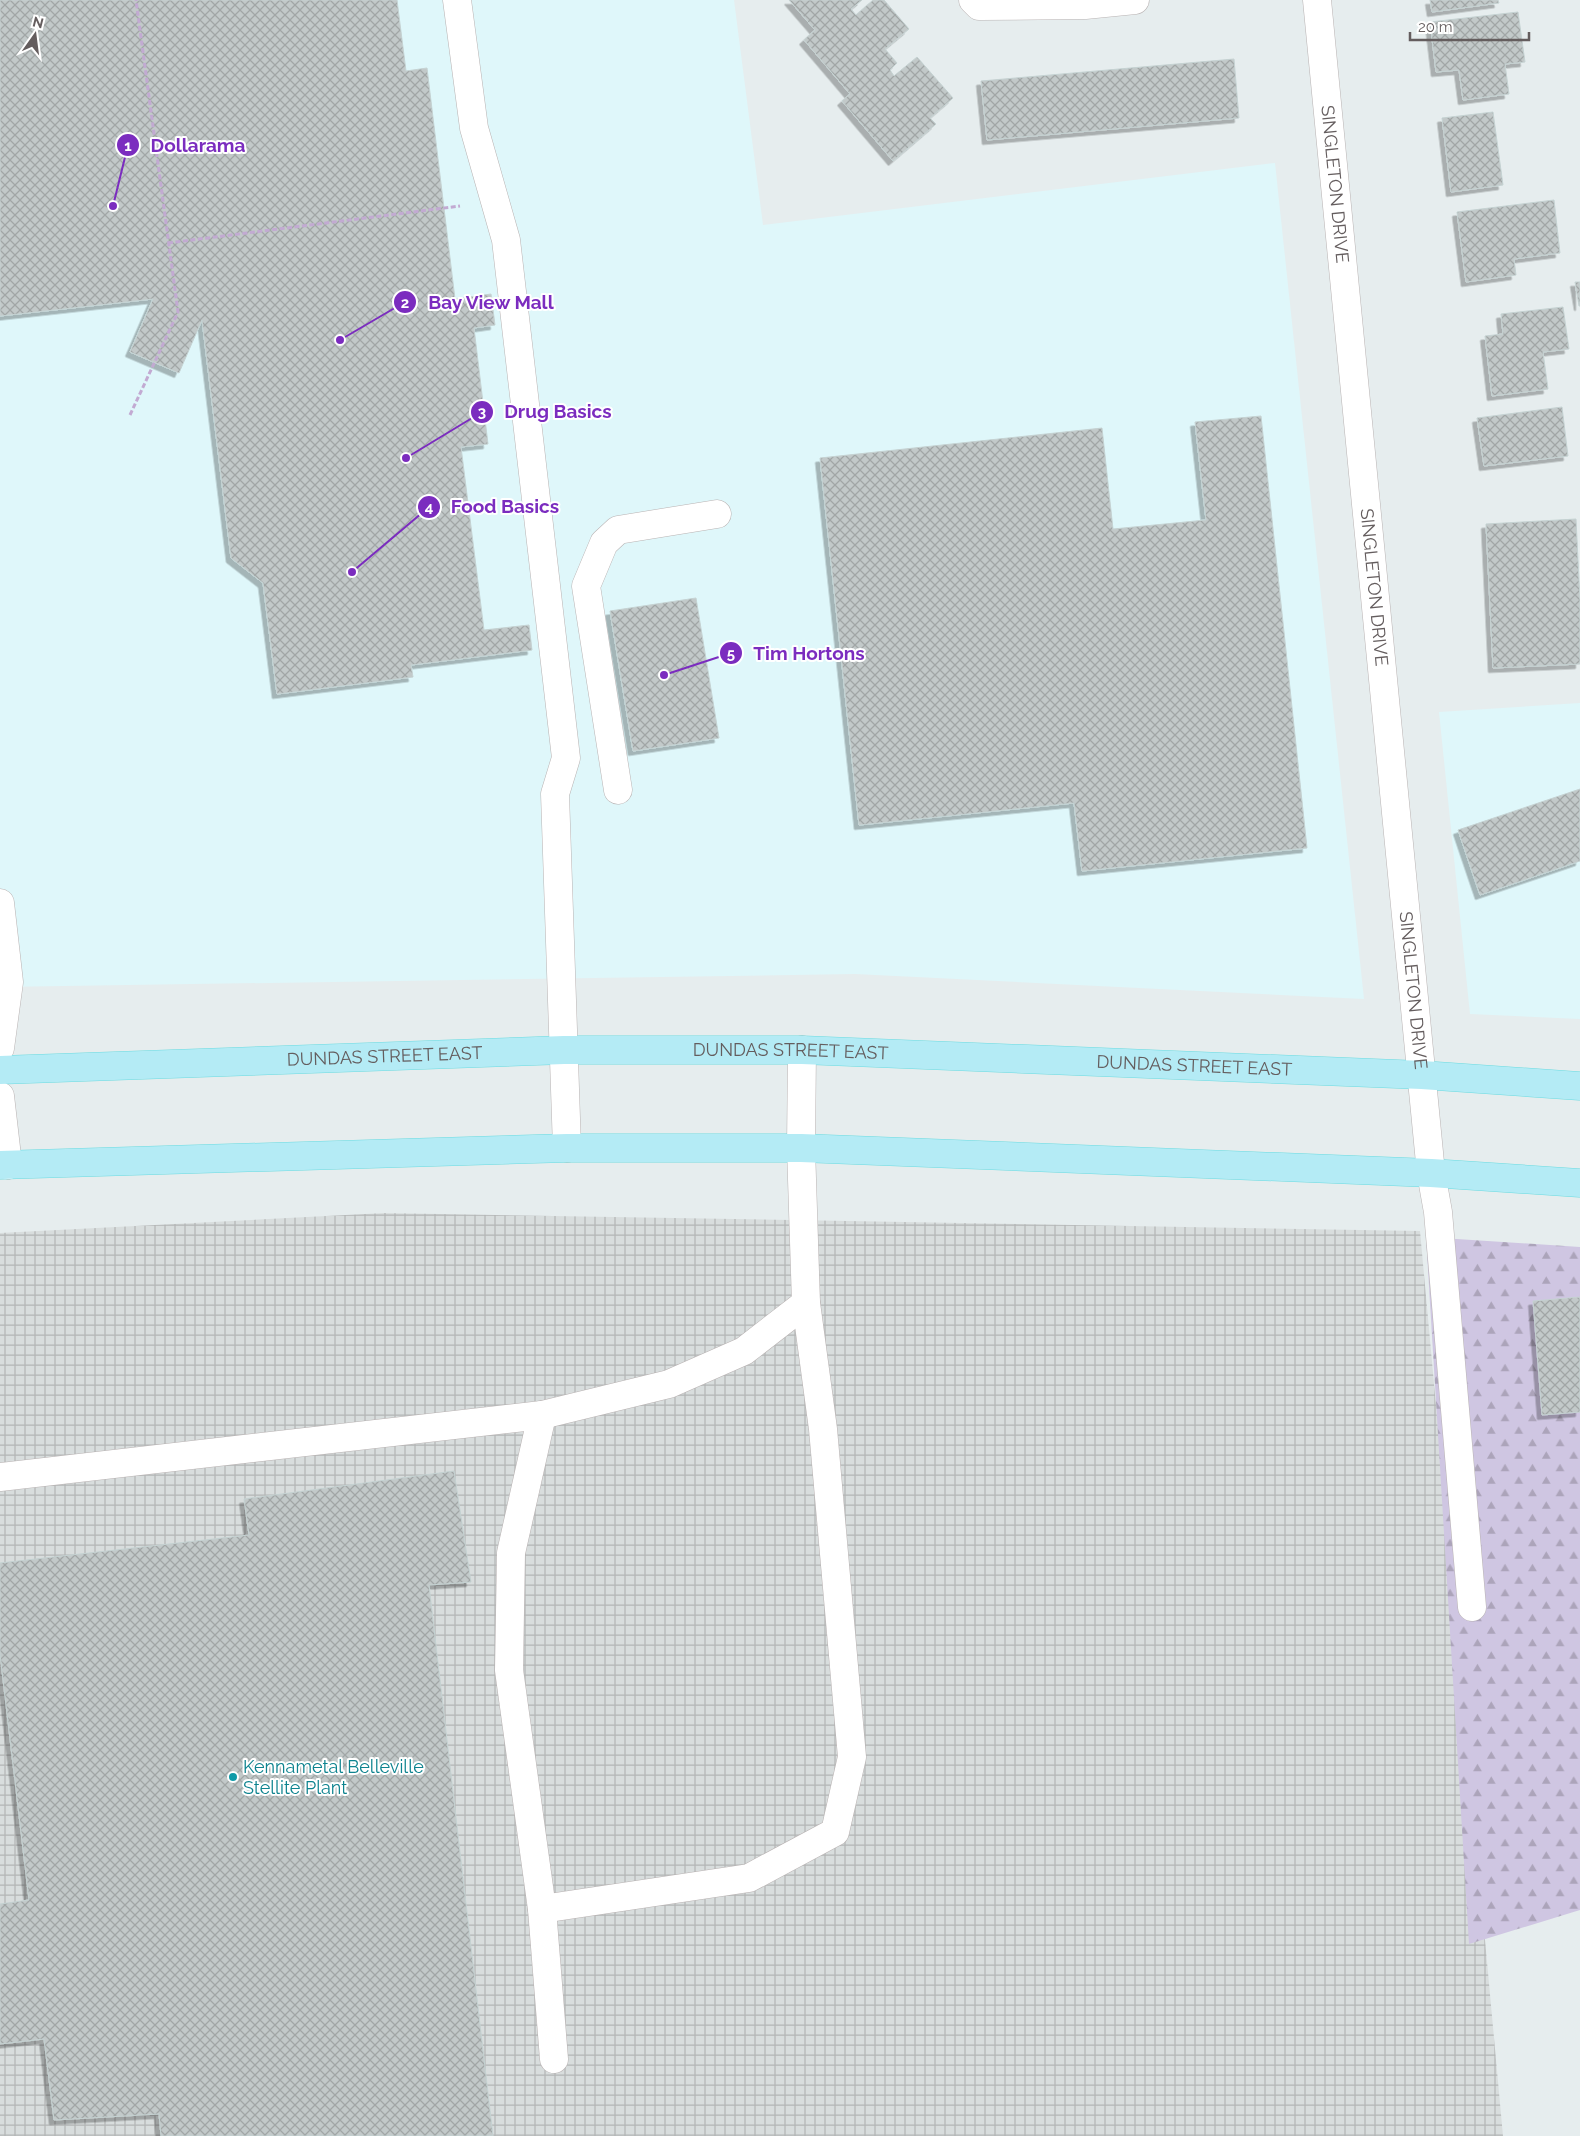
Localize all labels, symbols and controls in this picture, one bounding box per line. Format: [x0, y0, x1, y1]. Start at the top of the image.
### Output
north arrow [10, 10, 60, 60]
scale bar [1410, 10, 1529, 42]
text: N [31, 13, 45, 31]
text: 20 m [1418, 18, 1453, 36]
street label: SINGLETON DRIVE [1317, 104, 1354, 264]
callout: Dollarama [115, 128, 255, 162]
text: Dollarama [151, 134, 246, 156]
text: 1 [124, 137, 132, 155]
callout: Bay View Mall [392, 285, 564, 319]
text: Bay View Mall [428, 291, 555, 313]
text: 2 [401, 294, 409, 312]
callout: Drug Basics [469, 395, 622, 429]
text: Drug Basics [504, 400, 612, 422]
text: 3 [478, 403, 486, 421]
callout: Food Basics [416, 490, 570, 524]
text: Food Basics [451, 495, 559, 517]
text: 4 [425, 498, 434, 516]
street label: SINGLETON DRIVE [1356, 507, 1393, 667]
callout: Tim Hortons [718, 636, 874, 670]
text: Tim Hortons [753, 642, 865, 664]
text: 5 [727, 645, 735, 663]
street label: SINGLETON DRIVE [1396, 910, 1432, 1070]
street label: DUNDAS STREET EAST [693, 1039, 889, 1063]
street label: DUNDAS STREET EAST [287, 1042, 483, 1070]
street label: DUNDAS STREET EAST [1096, 1051, 1293, 1080]
place label: Kennametal Belleville Stellite Plant [243, 1756, 424, 1798]
marker: Kennametal Belleville Stellite Plant [227, 1771, 239, 1783]

